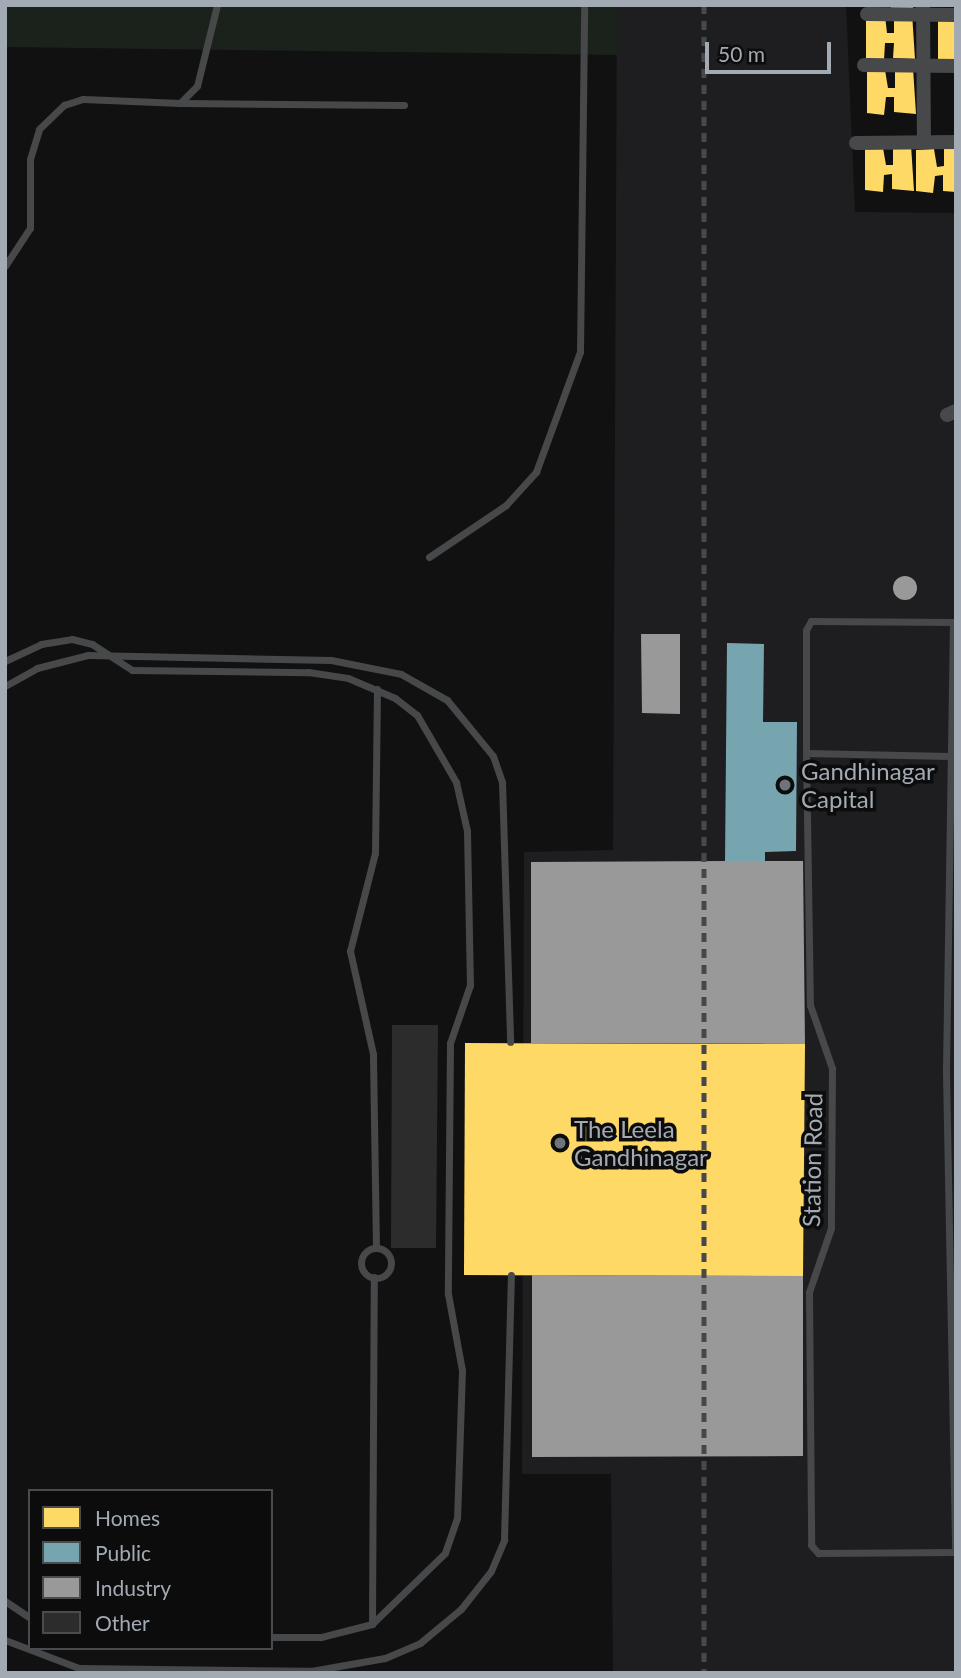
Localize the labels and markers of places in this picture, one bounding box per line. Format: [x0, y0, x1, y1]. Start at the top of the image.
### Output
place label: Gandhinagar Capital [801, 757, 935, 813]
marker: Gandhinagar Capital [775, 775, 795, 795]
place label: The Leela Gandhinagar [574, 1115, 708, 1171]
marker: The Leela Gandhinagar [552, 1135, 568, 1151]

